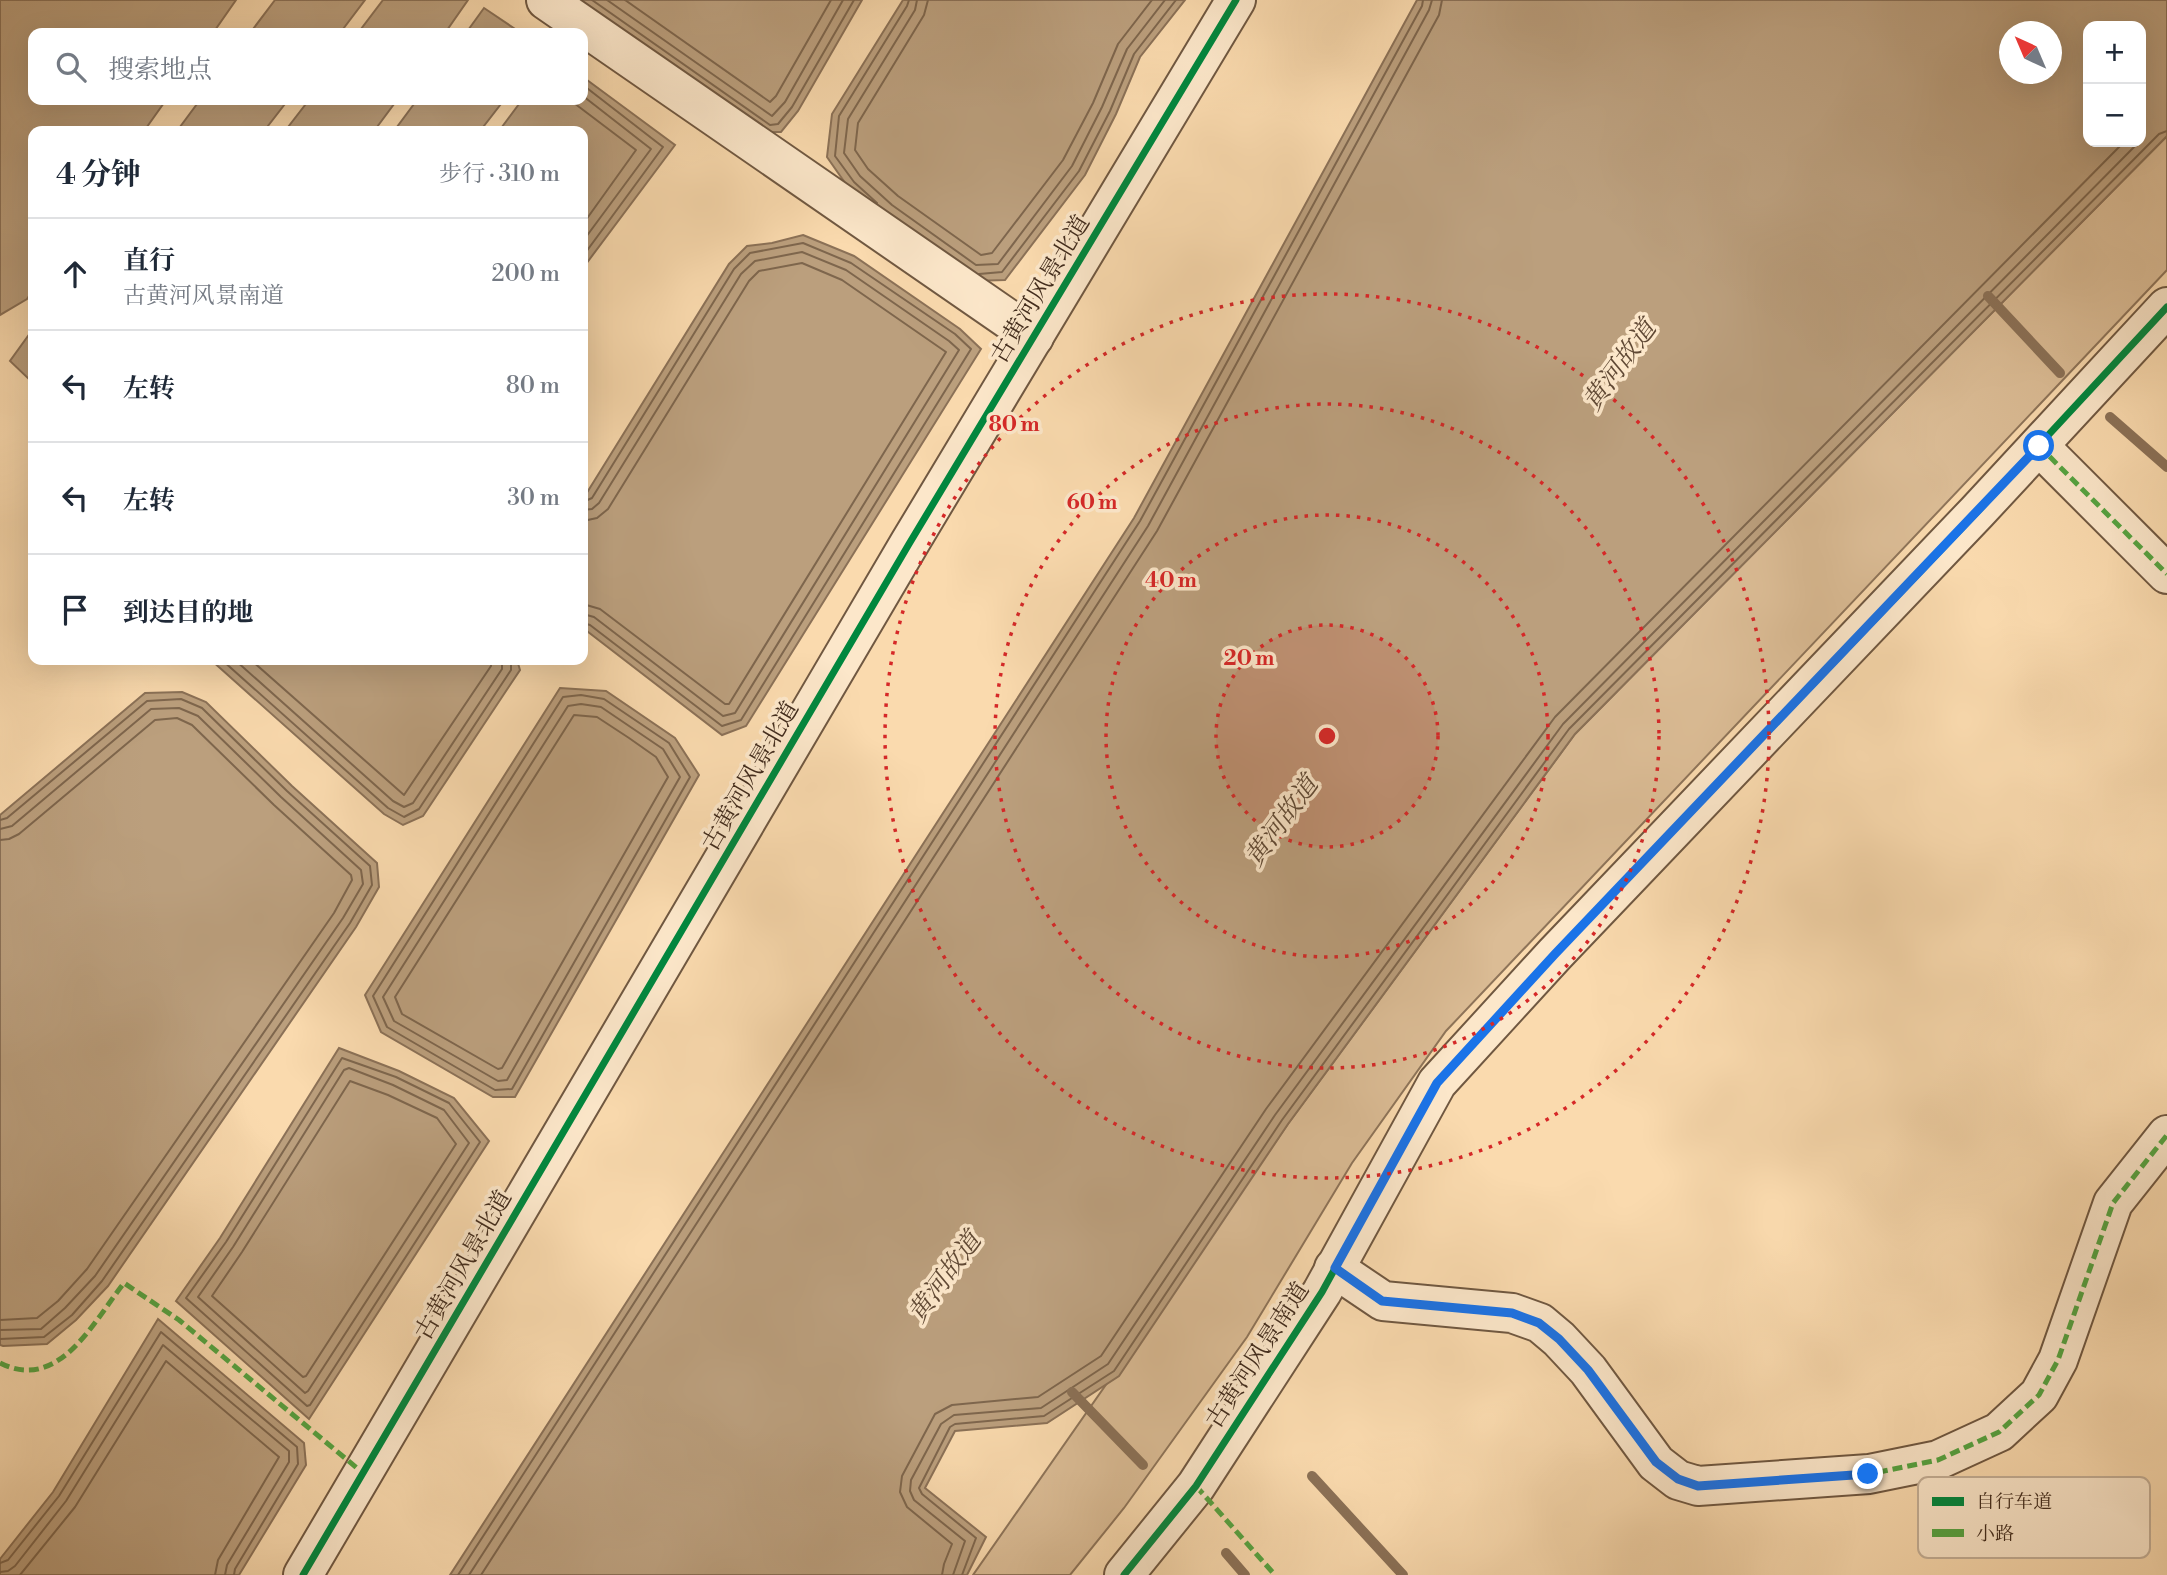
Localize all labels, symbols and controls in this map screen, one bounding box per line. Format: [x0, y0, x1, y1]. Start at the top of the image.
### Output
north arrow [1999, 21, 2062, 84]
map controls [2083, 21, 2146, 147]
button: + [2083, 21, 2146, 84]
search box [28, 28, 588, 105]
icon: search [52, 48, 90, 86]
text: 搜索地点 [108, 54, 212, 86]
button: − [2083, 84, 2146, 147]
text: 4 分钟 [56, 156, 141, 194]
text: 步行 · 310 m [439, 160, 560, 188]
street label: 古黄河风景北道 [985, 210, 1097, 369]
text: 直行 [123, 245, 175, 277]
icon: ahead [56, 255, 94, 293]
text: 200 m [492, 260, 560, 288]
text: 古黄河风景南道 [123, 282, 284, 310]
water label: 黄河故道 [1576, 311, 1666, 417]
icon: left [56, 367, 94, 405]
text: 80 m [506, 372, 560, 400]
text: 左转 [123, 373, 175, 405]
text: 80 m [988, 412, 1040, 438]
route start [2023, 430, 2054, 461]
icon: left [56, 479, 94, 517]
text: 30 m [507, 484, 560, 512]
text: 左转 [123, 485, 175, 517]
text: 60 m [1067, 490, 1117, 516]
text: 40 m [1145, 568, 1197, 594]
icon: arrive [56, 591, 94, 629]
text: 到达目的地 [123, 597, 253, 629]
text: 20 m [1224, 646, 1274, 672]
street label: 古黄河风景北道 [696, 696, 806, 857]
centre of rings [1315, 724, 1339, 748]
water label: 黄河故道 [1238, 767, 1328, 873]
street label: 古黄河风景北道 [409, 1185, 519, 1346]
water label: 黄河故道 [901, 1223, 991, 1329]
street label: 古黄河风景南道 [1200, 1277, 1316, 1434]
route end [1852, 1458, 1883, 1489]
legend [1918, 1477, 2150, 1558]
text: 自行车道 [1976, 1490, 2052, 1514]
text: 小路 [1976, 1522, 2014, 1546]

